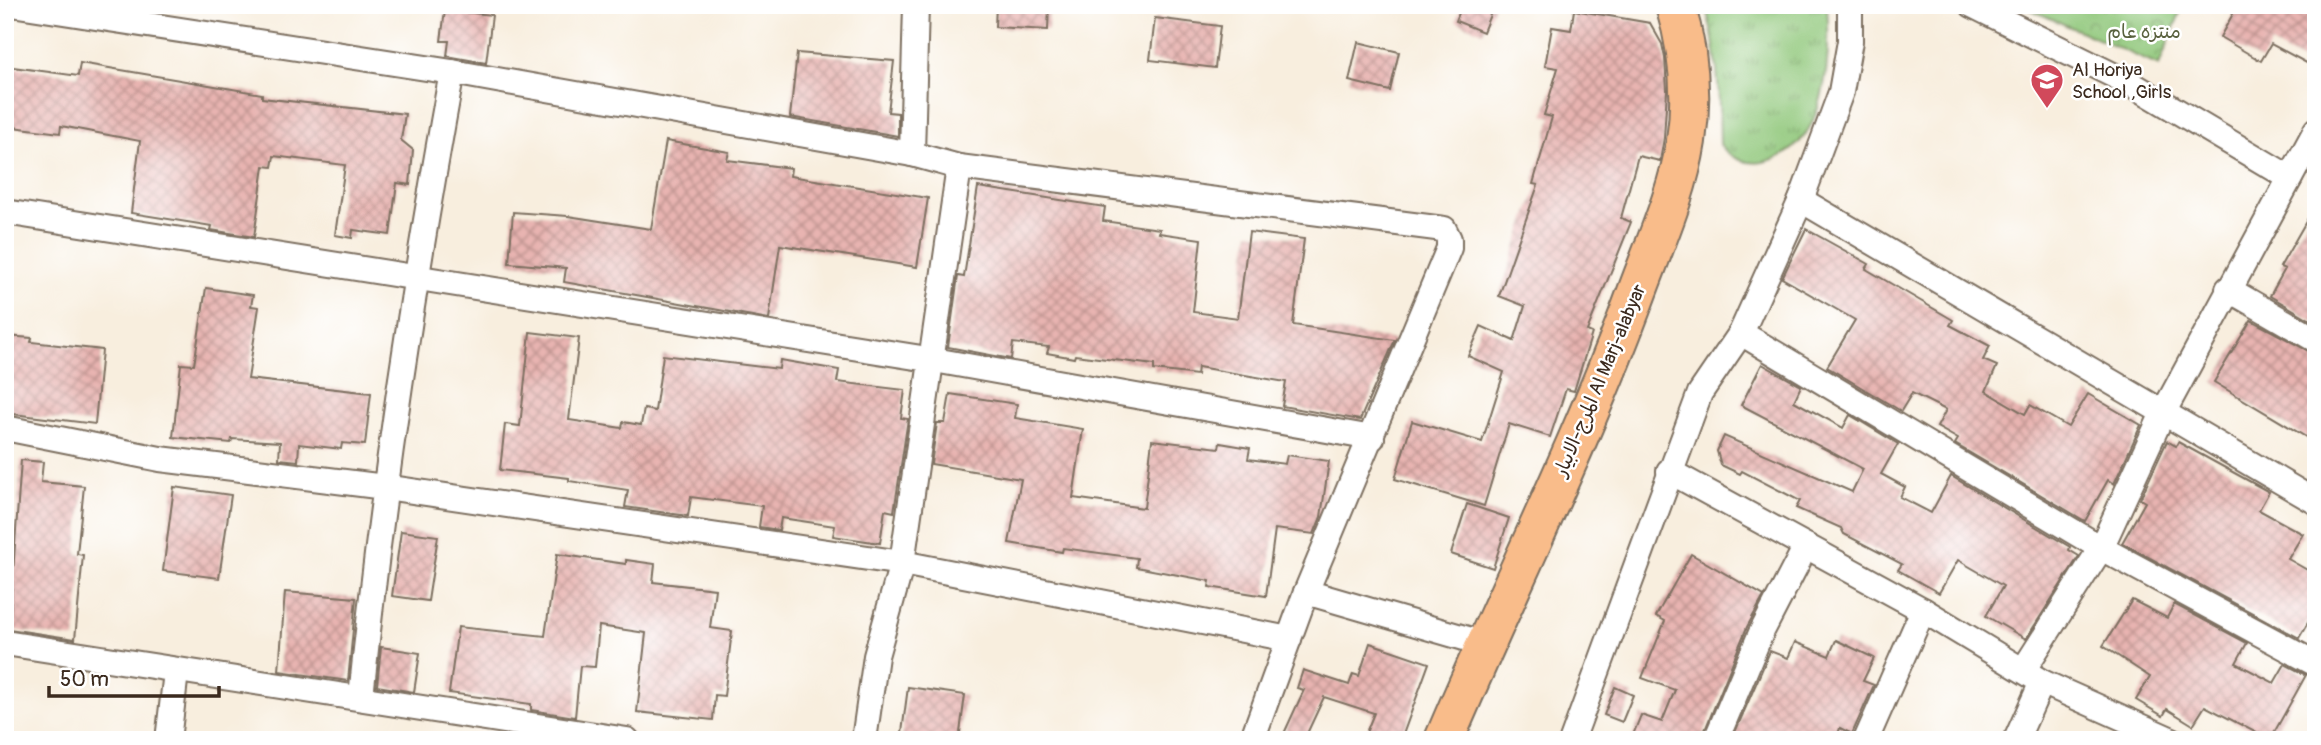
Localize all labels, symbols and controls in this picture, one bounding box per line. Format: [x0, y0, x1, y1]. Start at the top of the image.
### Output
park label: منتزه عام [2107, 20, 2181, 46]
place label: Al Horiya School ,Girls [2072, 58, 2172, 104]
school or university icon: Al Horiya School ,Girls [2028, 61, 2066, 110]
street label: المرج-الابيار Al Marj-alabyar [1548, 280, 1651, 482]
scale bar [49, 654, 219, 698]
text: 50 m [60, 666, 109, 693]

